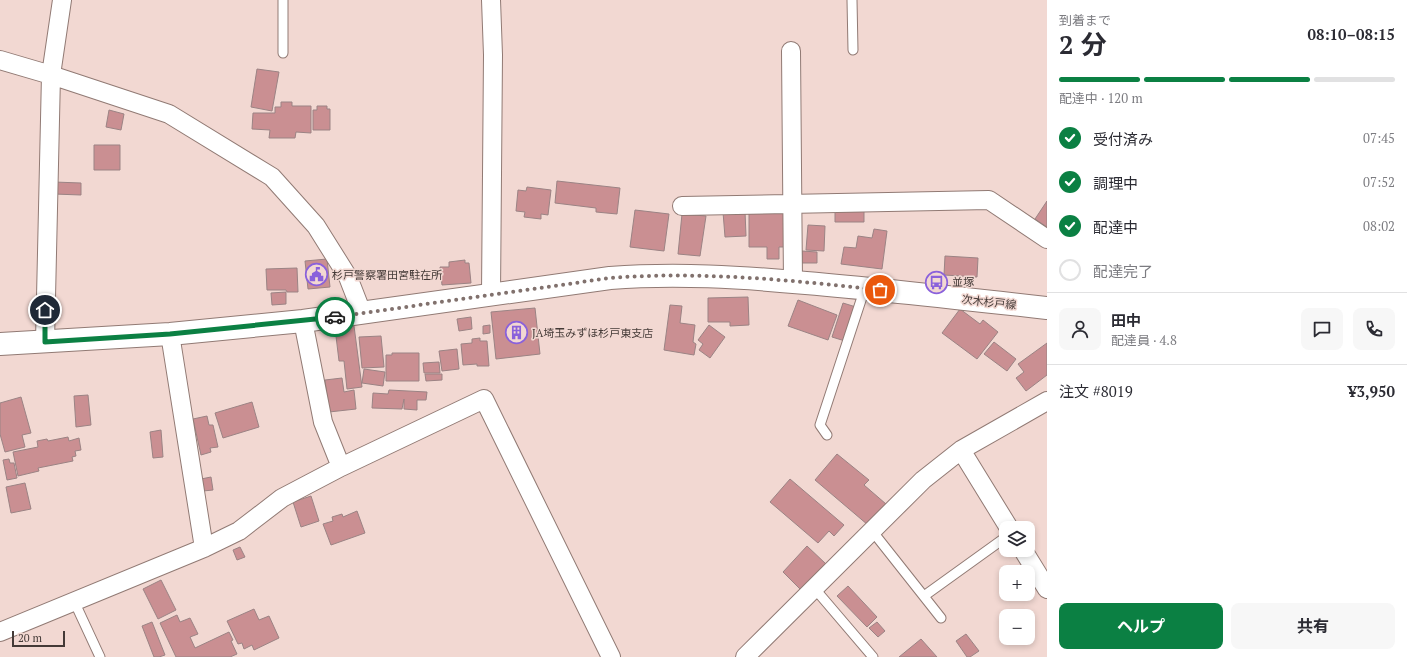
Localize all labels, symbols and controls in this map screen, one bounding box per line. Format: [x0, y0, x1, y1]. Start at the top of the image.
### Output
text: 到着まで [1059, 11, 1111, 29]
text: 08:10–08:15 [1308, 24, 1395, 44]
text: 2 分 [1059, 27, 1107, 61]
text: 配達中 · 120 m [1059, 89, 1143, 107]
icon: check [1059, 127, 1081, 149]
text: 受付済み [1093, 129, 1153, 149]
text: 07:45 [1363, 129, 1395, 147]
icon: check [1059, 171, 1081, 193]
text: 調理中 [1093, 173, 1138, 193]
text: 07:52 [1363, 173, 1395, 191]
icon: check [1059, 215, 1081, 237]
text: 配達中 [1093, 217, 1138, 237]
text: 08:02 [1363, 217, 1395, 235]
text: 配達完了 [1093, 261, 1153, 281]
public building icon: 杉戸警察署田宮駐在所 [304, 262, 330, 288]
place label: 杉戸警察署田宮駐在所 [332, 268, 443, 282]
bus stop icon: 並塚 [923, 269, 949, 295]
pin [863, 273, 897, 307]
place label: 並塚 [952, 275, 974, 289]
icon: bag [869, 279, 891, 301]
street label: 次木杉戸線 [961, 292, 1017, 312]
pin [28, 293, 62, 327]
courier [315, 297, 355, 337]
icon: home [34, 299, 56, 321]
icon: car [324, 306, 346, 328]
button: person [1059, 308, 1101, 350]
button: chat [1301, 308, 1343, 350]
button: phone [1353, 308, 1395, 350]
text: 田中 [1111, 310, 1141, 330]
building icon: JA埼玉みずほ杉戸東支店 [503, 320, 529, 346]
place label: JA埼玉みずほ杉戸東支店 [532, 326, 653, 340]
text: 配達員 · 4.8 [1111, 331, 1177, 349]
text: 注文 #8019 [1059, 381, 1133, 401]
text: ¥3,950 [1348, 381, 1395, 401]
map controls [999, 521, 1035, 645]
button: layers [999, 521, 1035, 557]
button: + [999, 565, 1035, 601]
button: ヘルプ [1059, 603, 1223, 649]
button: 共有 [1231, 603, 1395, 649]
button: − [999, 609, 1035, 645]
scale bar [12, 629, 65, 648]
text: 20 m [18, 631, 42, 645]

